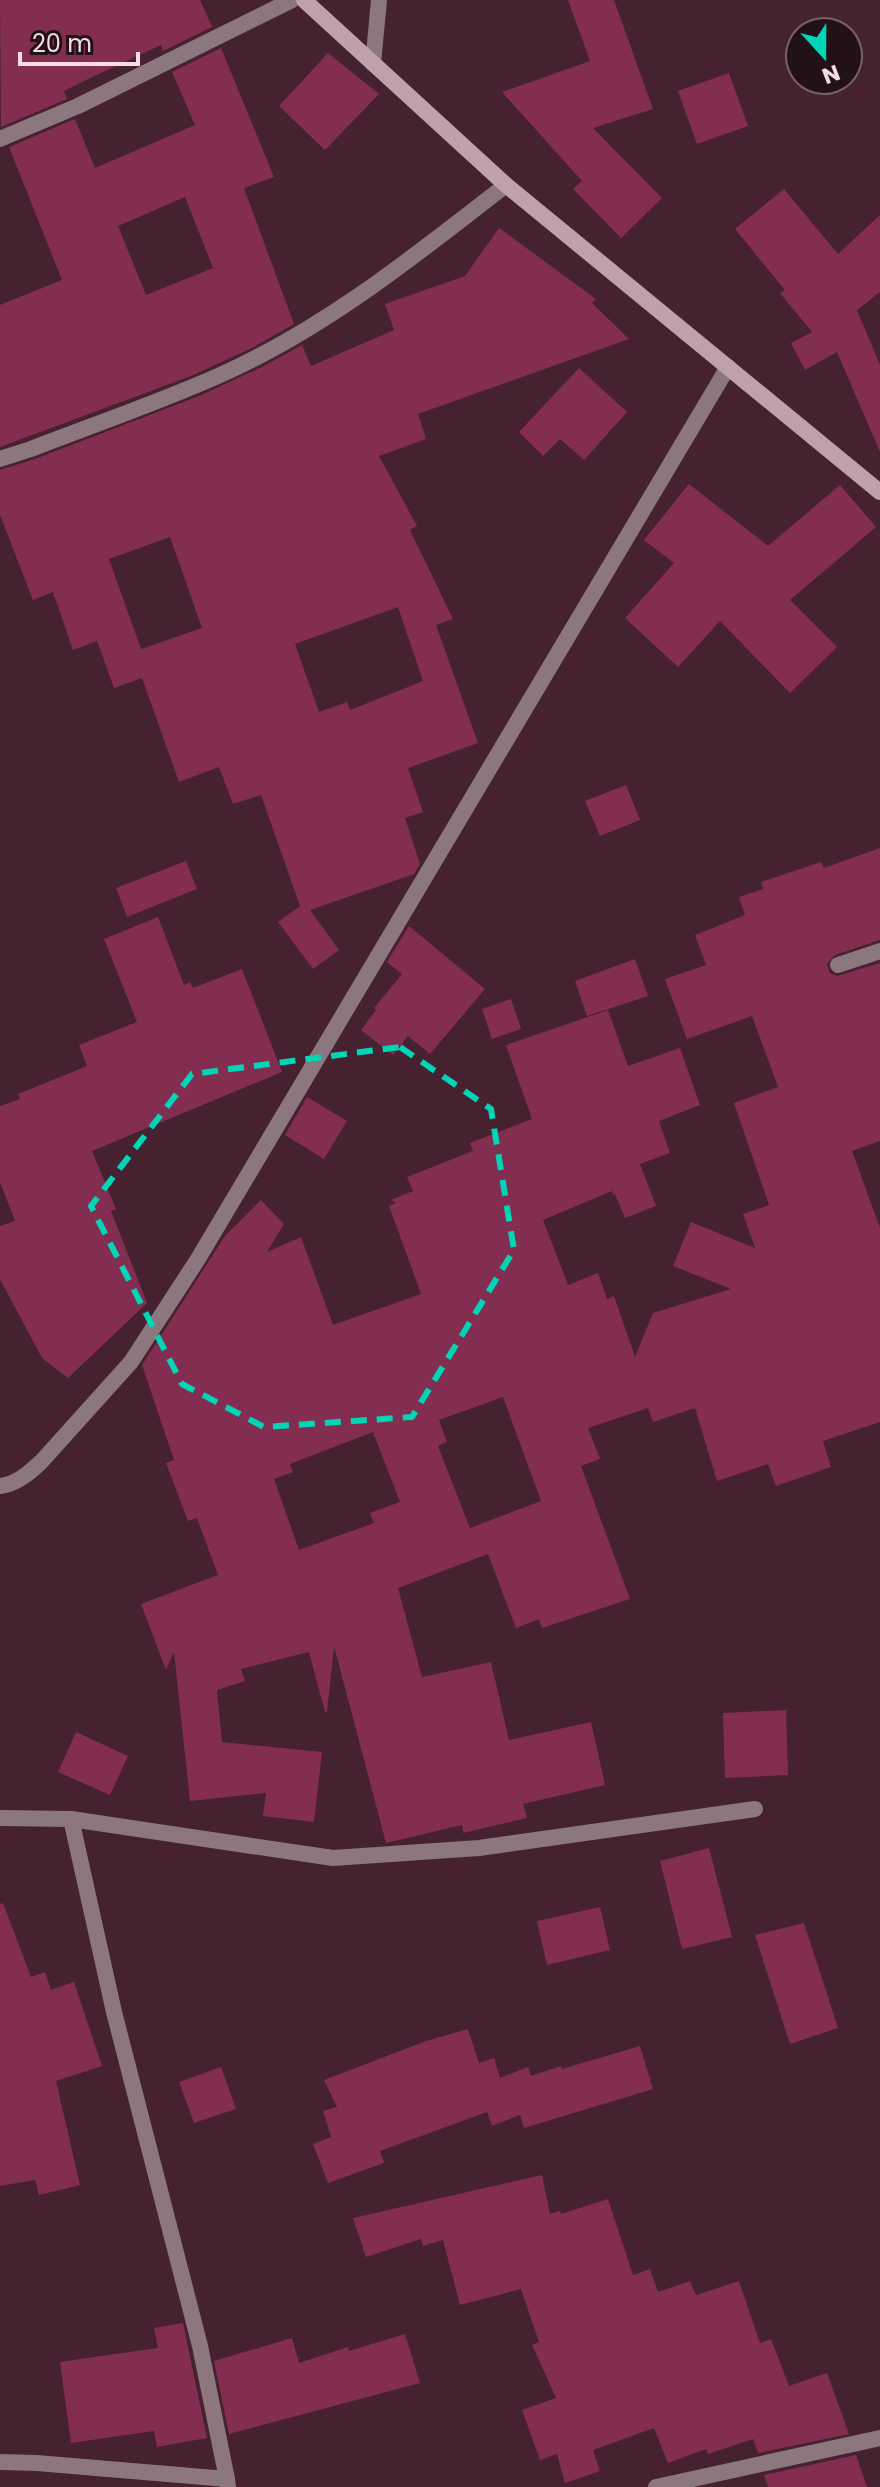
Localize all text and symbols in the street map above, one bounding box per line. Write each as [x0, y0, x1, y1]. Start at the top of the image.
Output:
scale bar [20, 16, 138, 66]
north arrow [784, 16, 864, 96]
text: 20 m [32, 27, 92, 60]
text: N [818, 57, 844, 92]

